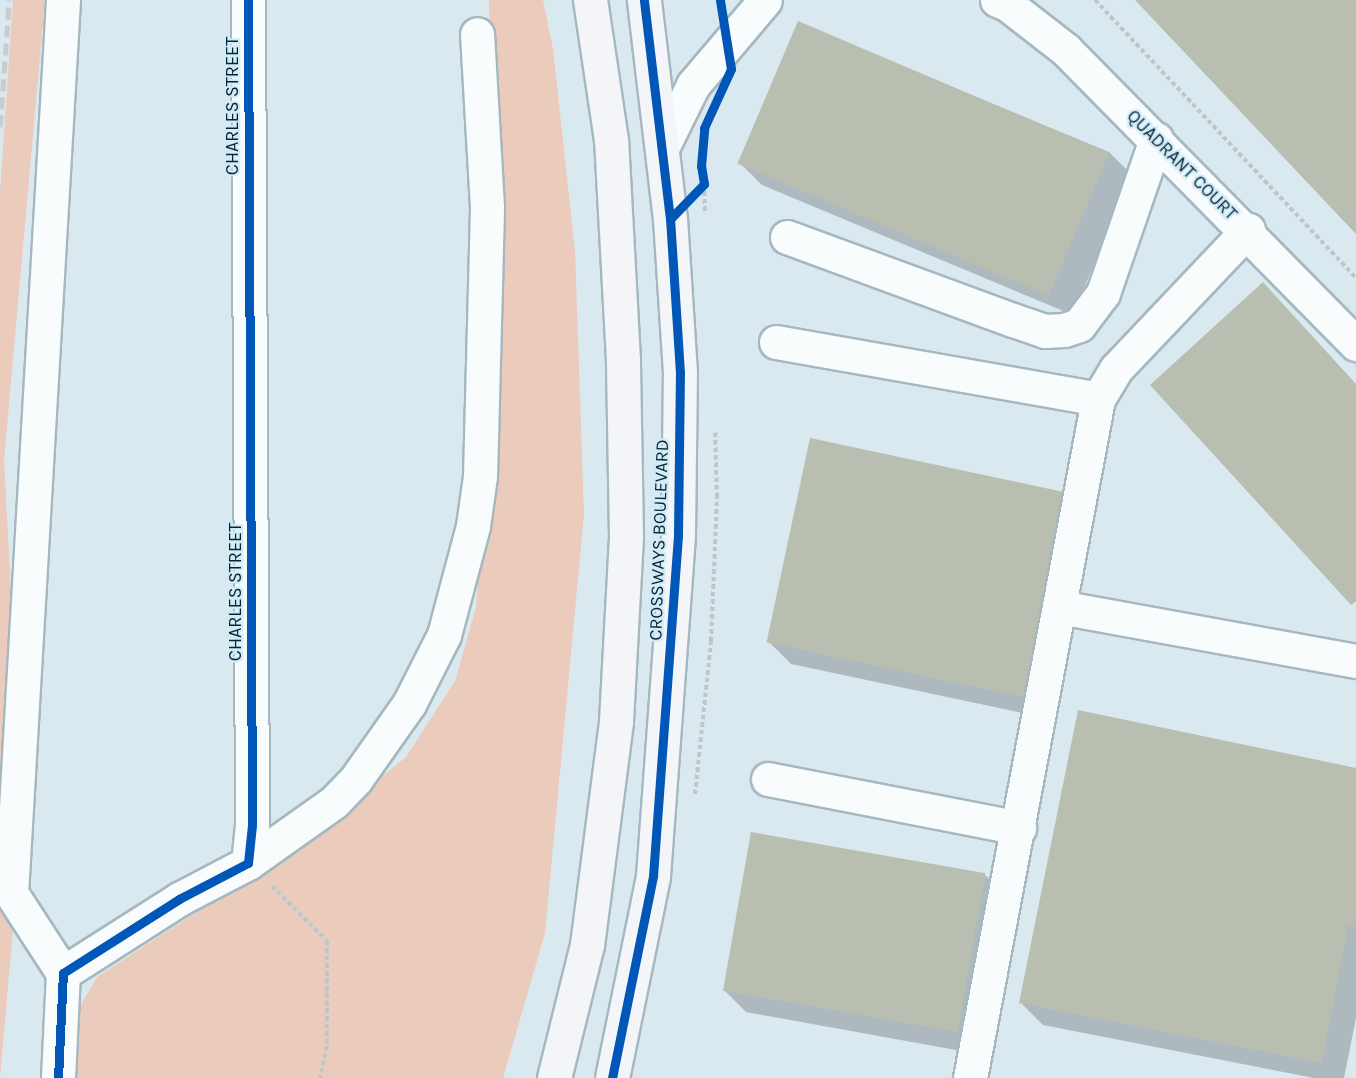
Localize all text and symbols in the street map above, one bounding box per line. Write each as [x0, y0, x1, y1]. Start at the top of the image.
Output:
street label: CHARLES STREET [221, 37, 243, 175]
street label: QUADRANT COURT [1122, 105, 1242, 225]
street label: CROSSWAYS BOULEVARD [645, 439, 673, 641]
street label: CHARLES STREET [224, 523, 246, 661]

